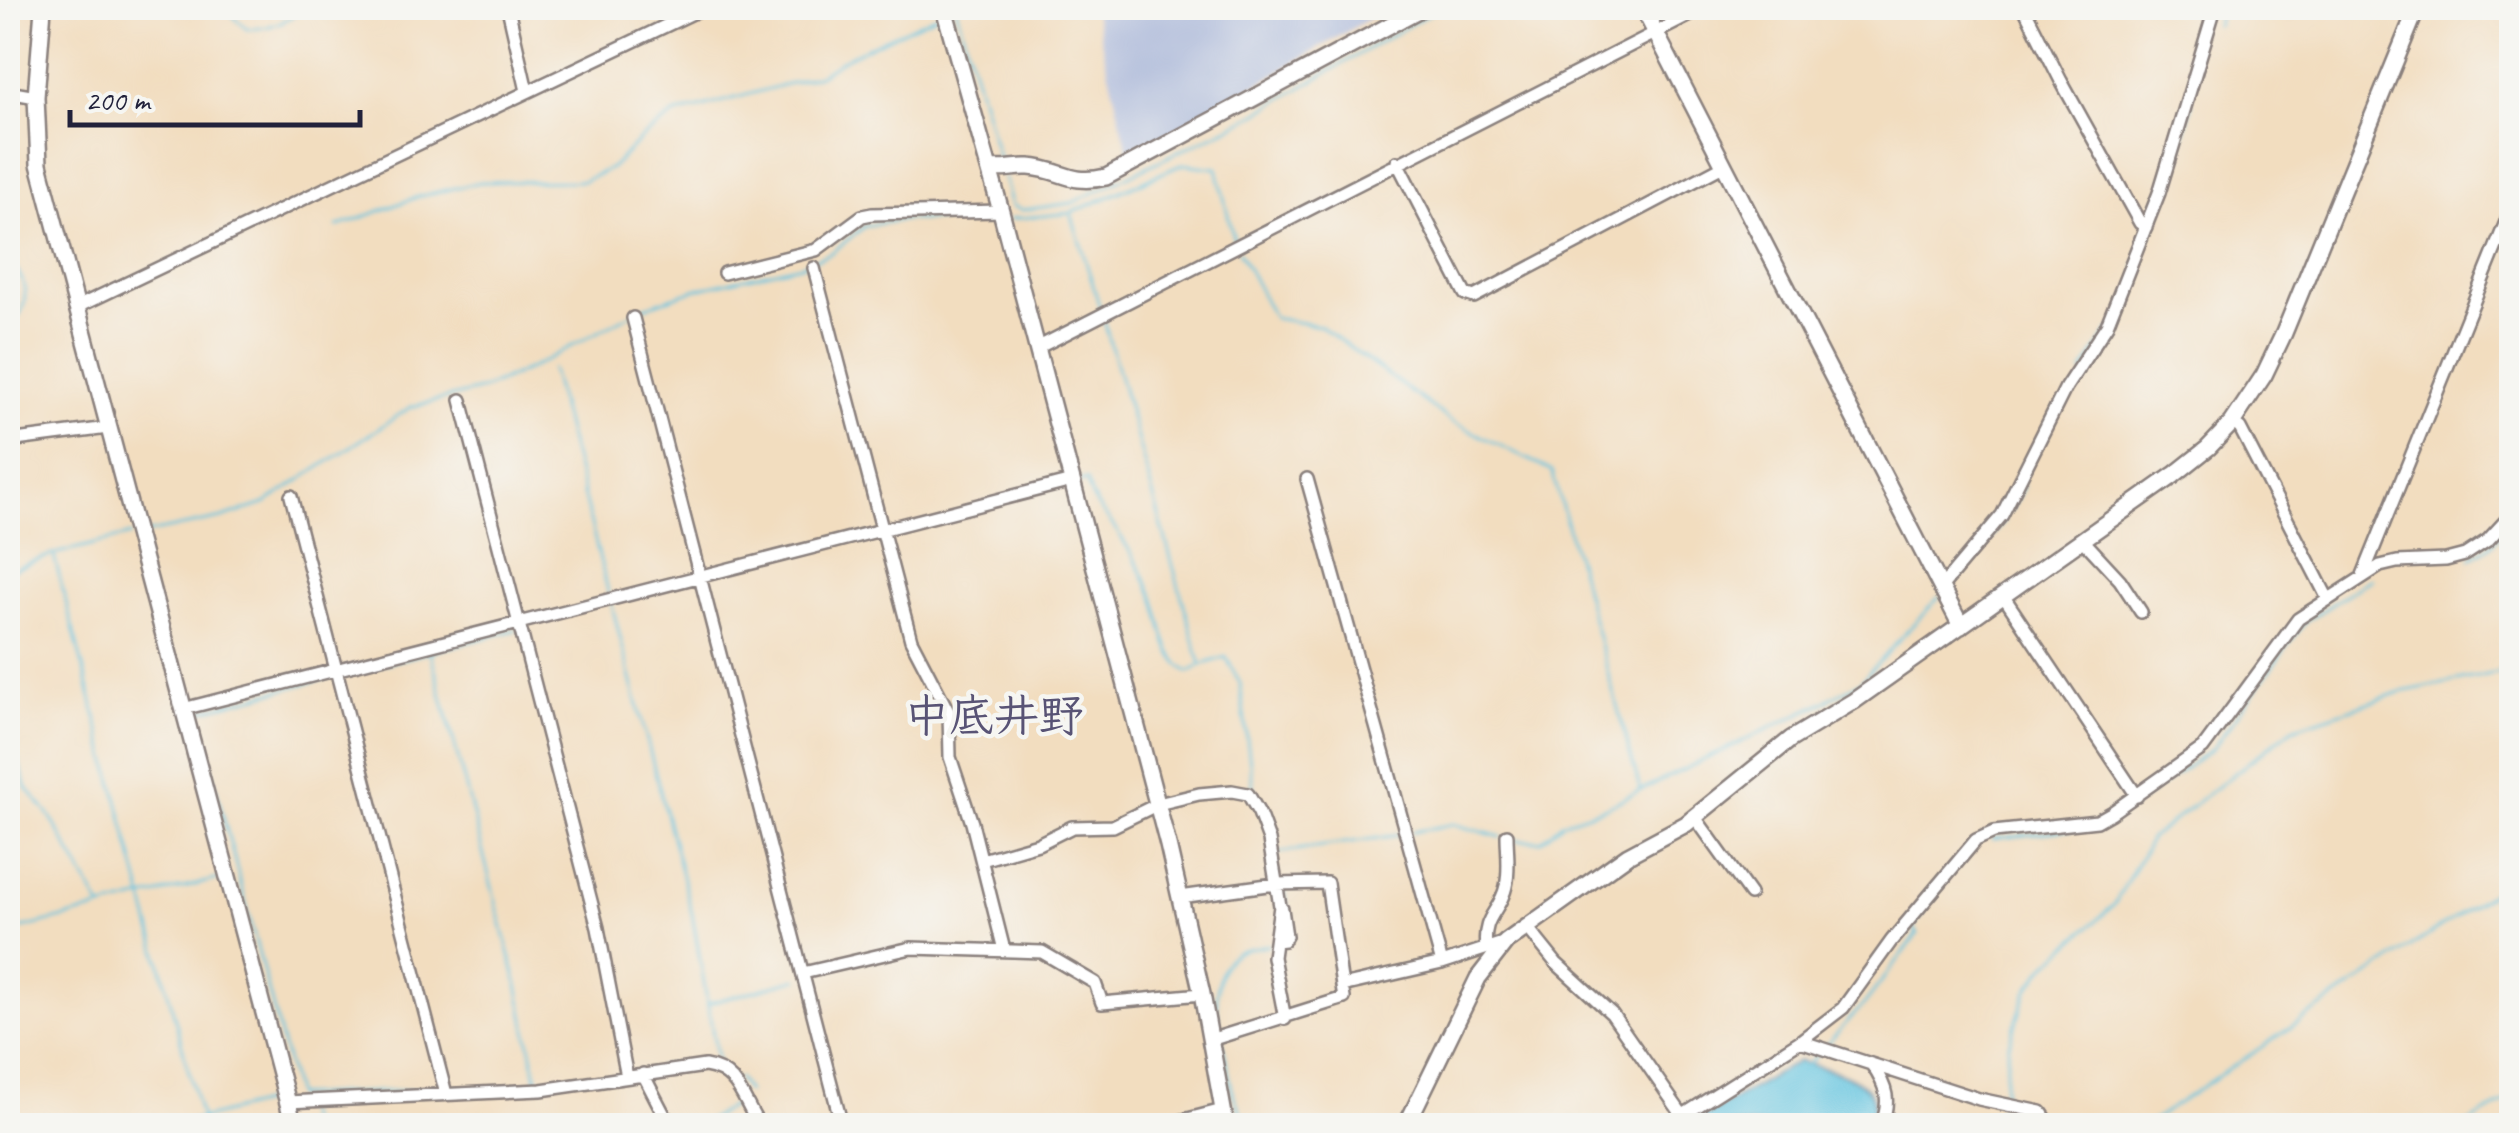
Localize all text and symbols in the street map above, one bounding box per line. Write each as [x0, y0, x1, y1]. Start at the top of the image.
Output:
scale bar [70, 65, 360, 127]
text: 200 m [85, 81, 152, 119]
district label: 中底井野 [904, 688, 1084, 745]

